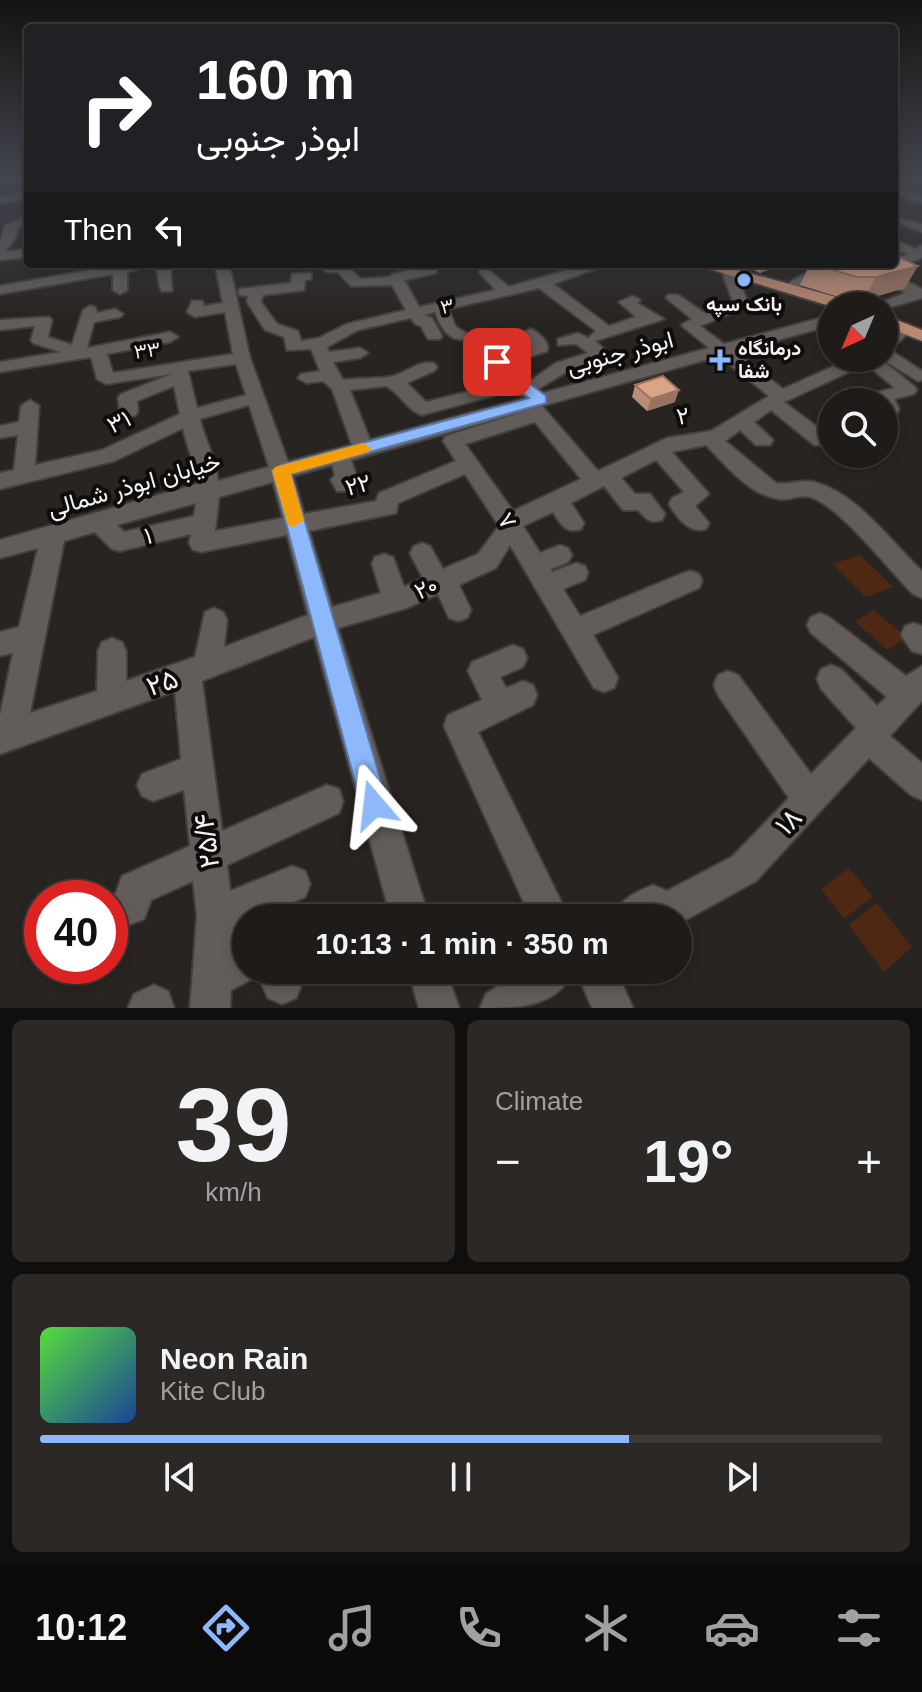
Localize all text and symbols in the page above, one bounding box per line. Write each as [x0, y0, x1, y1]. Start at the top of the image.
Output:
text: 160 m [196, 48, 355, 111]
icon: right [64, 56, 168, 160]
text: ابوذر جنوبی [196, 118, 360, 159]
icon: left [148, 208, 192, 252]
text: Then [64, 213, 132, 246]
marker: بانک سپه [735, 271, 753, 289]
north arrow [818, 292, 898, 372]
map controls [818, 292, 898, 468]
place label: بانک سپه [706, 293, 782, 318]
street label: ۳ [438, 294, 456, 318]
street label: ابوذر جنوبی [564, 325, 677, 382]
pin [463, 328, 531, 396]
street label: ۳۳ [132, 337, 162, 363]
place label: درمانگاه شفا [738, 337, 801, 382]
icon: arrive [475, 340, 519, 384]
marker: درمانگاه شفا [709, 349, 731, 371]
button: search [818, 388, 898, 468]
street label: ۲ [674, 401, 692, 430]
street label: ۳۱ [103, 405, 135, 439]
street label: خیابان ابوذر شمالی [44, 447, 224, 524]
street label: ۲۲ [342, 468, 373, 501]
street label: ۷ [492, 507, 523, 534]
street label: ۱ [141, 522, 154, 549]
street label: ۲۰ [410, 571, 442, 604]
street label: ۲۵ [142, 663, 182, 702]
position arrow [332, 763, 416, 847]
street label: ۱۸ [769, 802, 808, 841]
street label: ۲۵/۴ [188, 812, 225, 870]
speed limit sign: 40 [24, 880, 128, 984]
text: 10:13 · 1 min · 350 m [315, 927, 609, 960]
text: 39 [176, 1067, 291, 1183]
text: Climate [495, 1086, 583, 1116]
text: 19° [643, 1128, 734, 1195]
text: − [495, 1137, 521, 1186]
text: + [856, 1137, 882, 1186]
text: km/h [205, 1177, 262, 1207]
text: Neon Rain [160, 1342, 308, 1375]
text: Kite Club [160, 1376, 266, 1406]
icon: previous [158, 1455, 202, 1499]
icon: pause [439, 1455, 483, 1499]
icon: next [720, 1455, 764, 1499]
icon: directions [198, 1600, 254, 1656]
icon: music [324, 1600, 380, 1656]
icon: phone [451, 1600, 507, 1656]
icon: climate [578, 1600, 634, 1656]
icon: car [704, 1600, 760, 1656]
icon: filters [831, 1600, 887, 1656]
text: 10:12 [35, 1607, 127, 1648]

